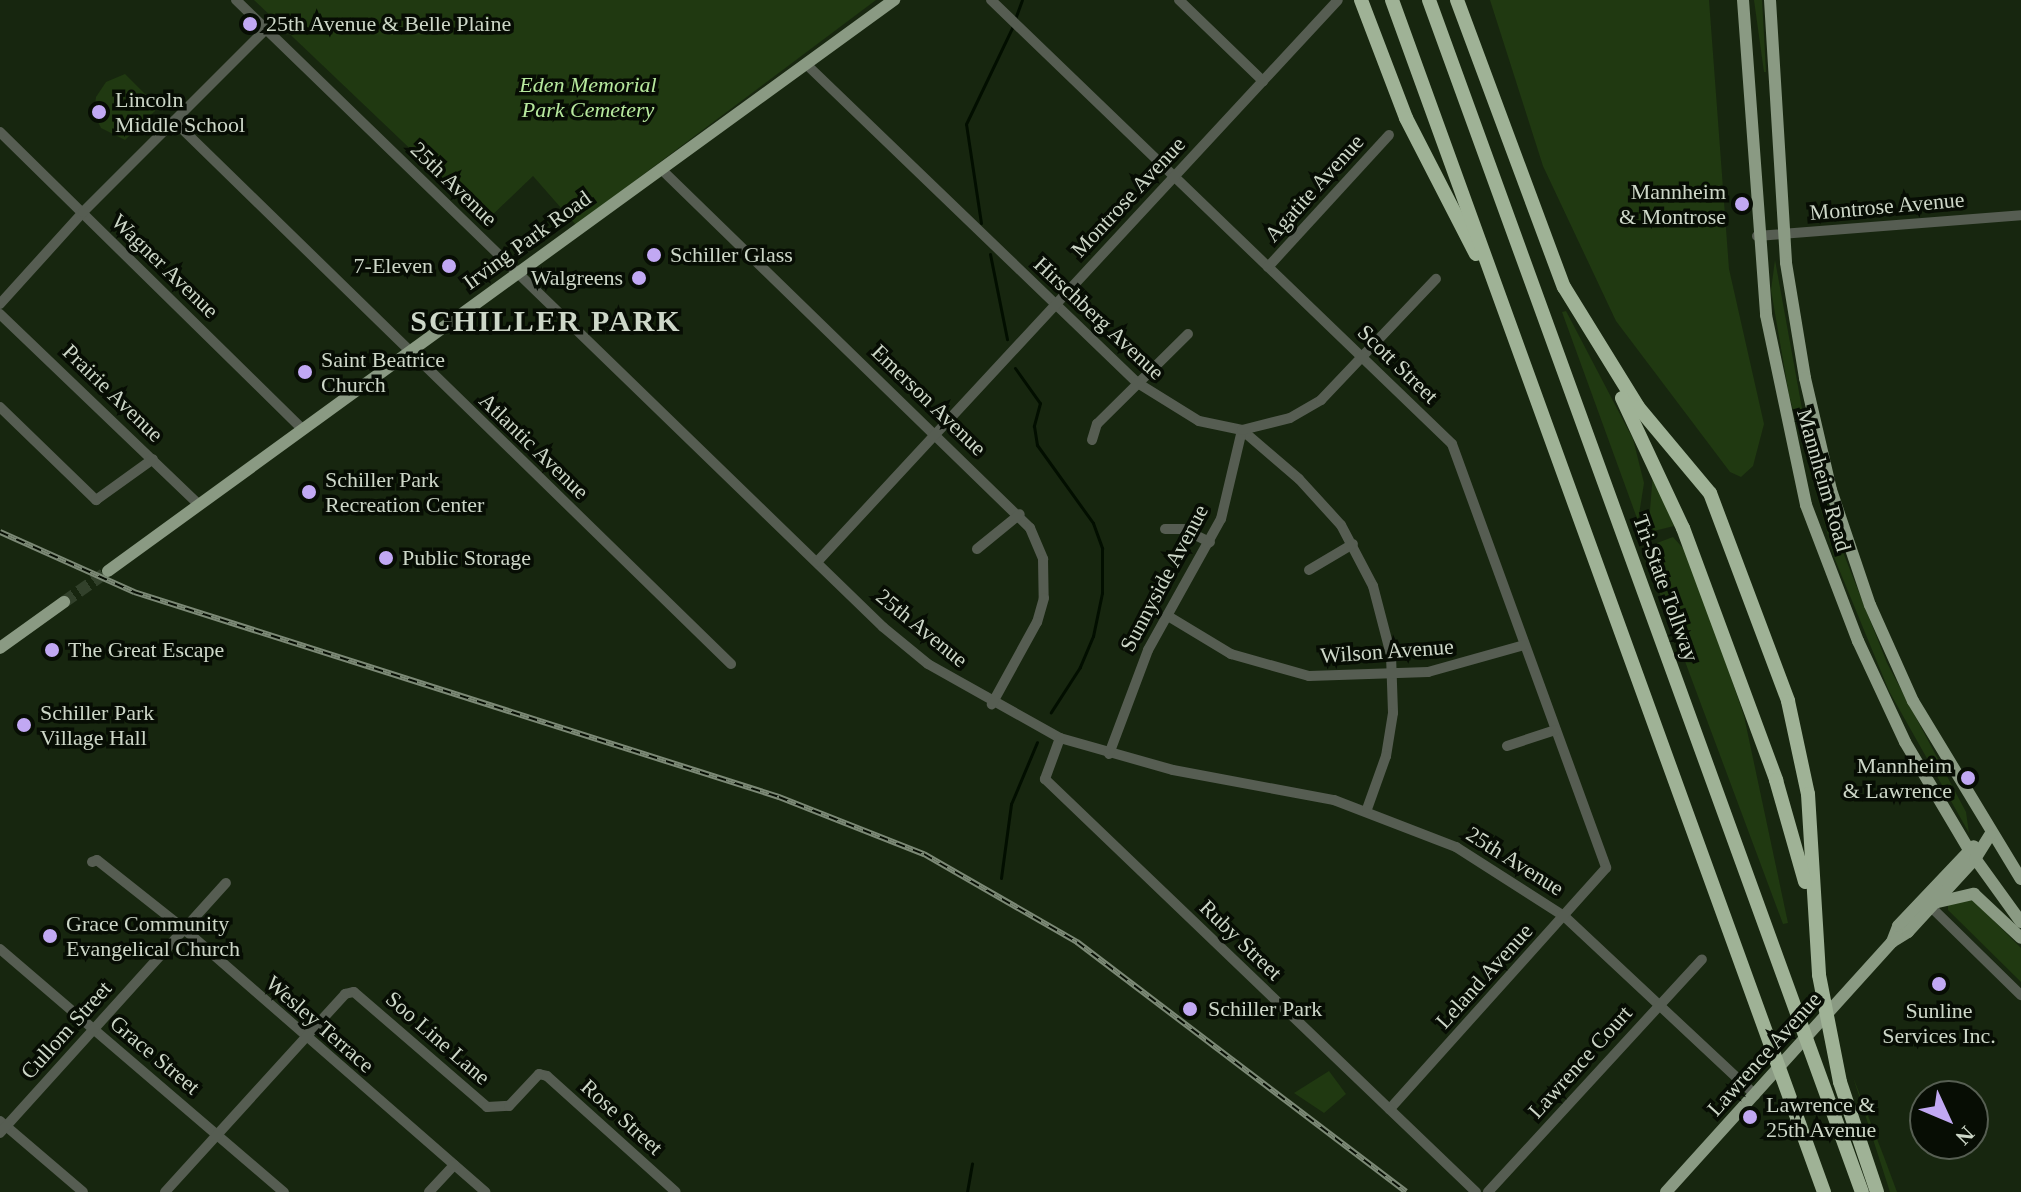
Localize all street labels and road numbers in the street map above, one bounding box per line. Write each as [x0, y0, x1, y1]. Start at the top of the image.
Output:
street label: Agatite Avenue [1258, 128, 1370, 248]
street label: Montrose Avenue [1065, 131, 1191, 263]
street label: 25th Avenue [405, 136, 503, 232]
street label: Irving Park Road [458, 185, 596, 295]
street label: Montrose Avenue [1808, 186, 1966, 226]
street label: Wagner Avenue [105, 208, 225, 324]
street label: Hirschberg Avenue [1028, 251, 1170, 385]
street label: Scott Street [1352, 319, 1444, 409]
street label: Prairie Avenue [57, 338, 169, 448]
street label: Emerson Avenue [866, 338, 992, 462]
street label: Atlantic Avenue [473, 387, 595, 505]
street label: Mannheim Road [1791, 406, 1857, 554]
street label: Sunnyside Avenue [1114, 499, 1214, 657]
street label: Tri-State Tollway [1627, 511, 1705, 665]
street label: 25th Avenue [870, 583, 974, 673]
street label: Wilson Avenue [1319, 633, 1455, 669]
street label: 25th Avenue [1461, 820, 1569, 902]
street label: Ruby Street [1194, 894, 1288, 986]
street label: Leland Avenue [1430, 918, 1538, 1034]
street label: Wesley Terrace [260, 970, 380, 1078]
street label: Cullom Street [15, 976, 117, 1084]
street label: Soo Line Lane [380, 986, 496, 1090]
street label: Lawrence Avenue [1701, 986, 1827, 1122]
street label: Lawrence Court [1523, 1000, 1637, 1124]
street label: Grace Street [105, 1010, 205, 1100]
street label: Rose Street [576, 1073, 668, 1161]

